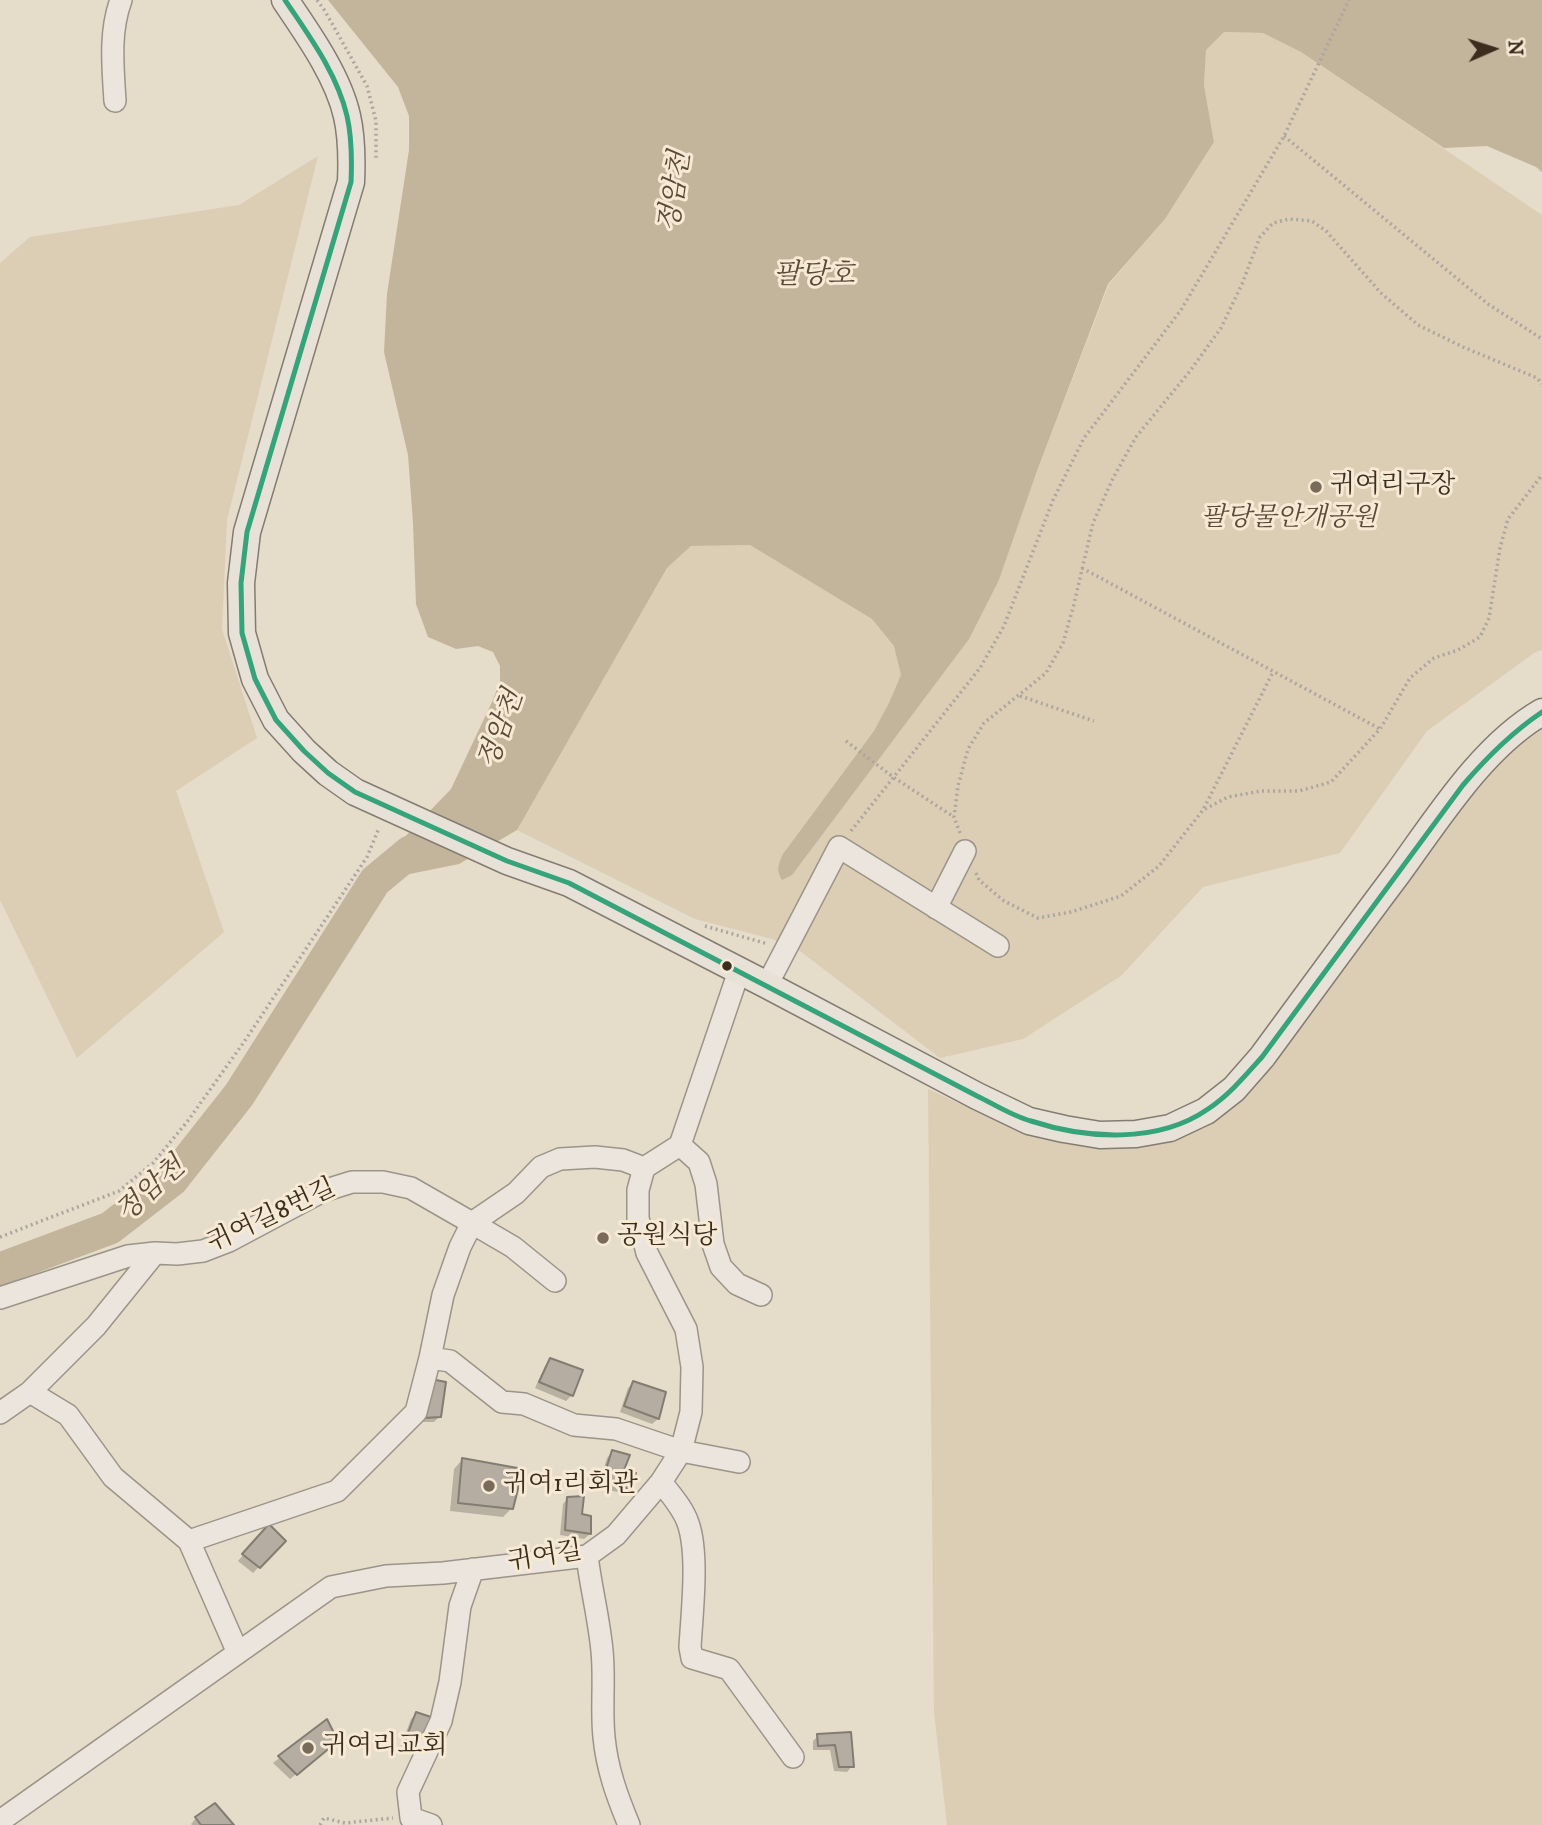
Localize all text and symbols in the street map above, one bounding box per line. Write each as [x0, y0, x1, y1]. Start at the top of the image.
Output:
north arrow [1458, 14, 1528, 84]
text: N [1503, 39, 1526, 56]
water label: 정암천 [654, 149, 700, 235]
water label: 팔당호 [773, 260, 855, 294]
place label: 귀여리구장 [1330, 471, 1456, 503]
marker: 귀여리구장 [1308, 479, 1324, 495]
park label: 팔당물안개공원 [1201, 504, 1377, 536]
water label: 정암천 [473, 686, 533, 774]
unlabelled marker [720, 959, 734, 973]
water label: 정암천 [111, 1151, 193, 1231]
street label: 귀여길8번길 [203, 1174, 341, 1260]
place label: 공원식당 [617, 1222, 717, 1254]
marker: 공원식당 [595, 1230, 611, 1246]
place label: 귀여1리회관 [503, 1470, 638, 1502]
marker: 귀여1리회관 [481, 1478, 497, 1494]
street label: 귀여길 [505, 1537, 585, 1579]
place label: 귀여리교회 [322, 1732, 448, 1764]
marker: 귀여리교회 [300, 1740, 316, 1756]

